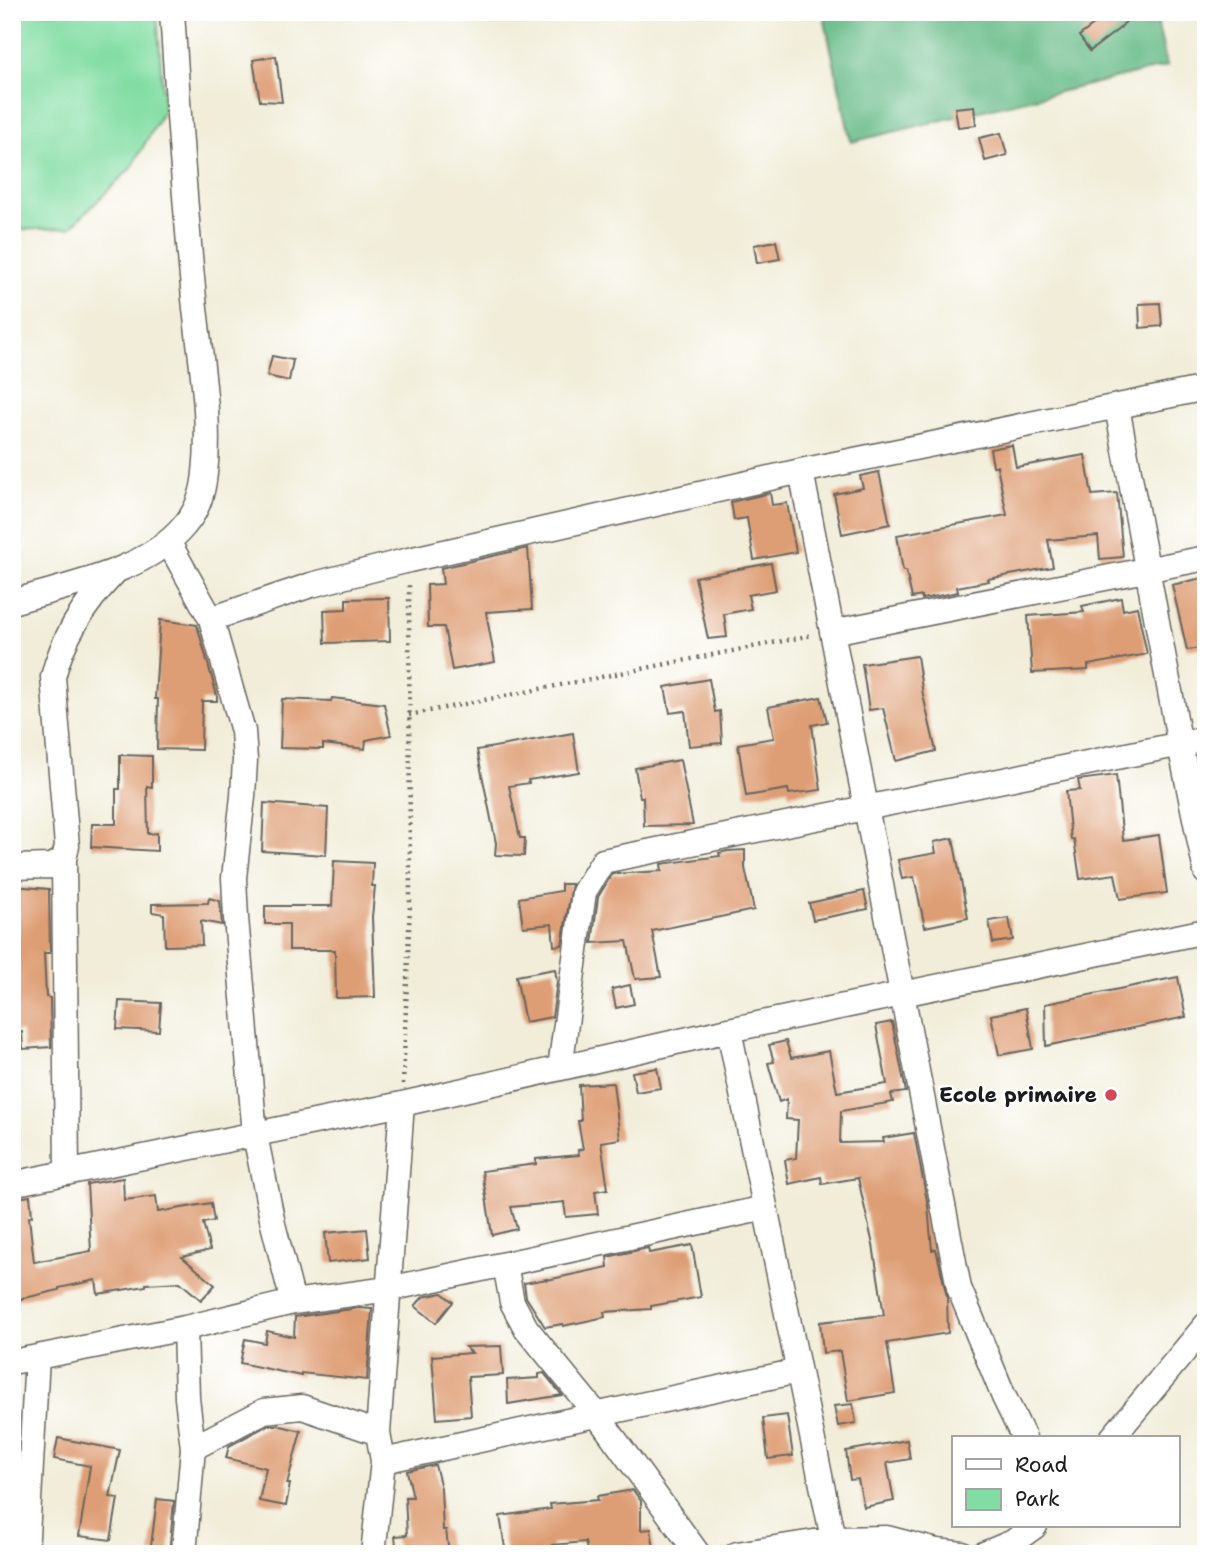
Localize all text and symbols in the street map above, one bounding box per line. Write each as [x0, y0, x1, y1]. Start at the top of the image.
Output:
place label: Ecole primaire [939, 1081, 1097, 1109]
marker: Ecole primaire [1103, 1087, 1119, 1103]
legend [952, 1436, 1180, 1528]
text: Road [1015, 1451, 1068, 1479]
text: Park [1015, 1485, 1060, 1513]

